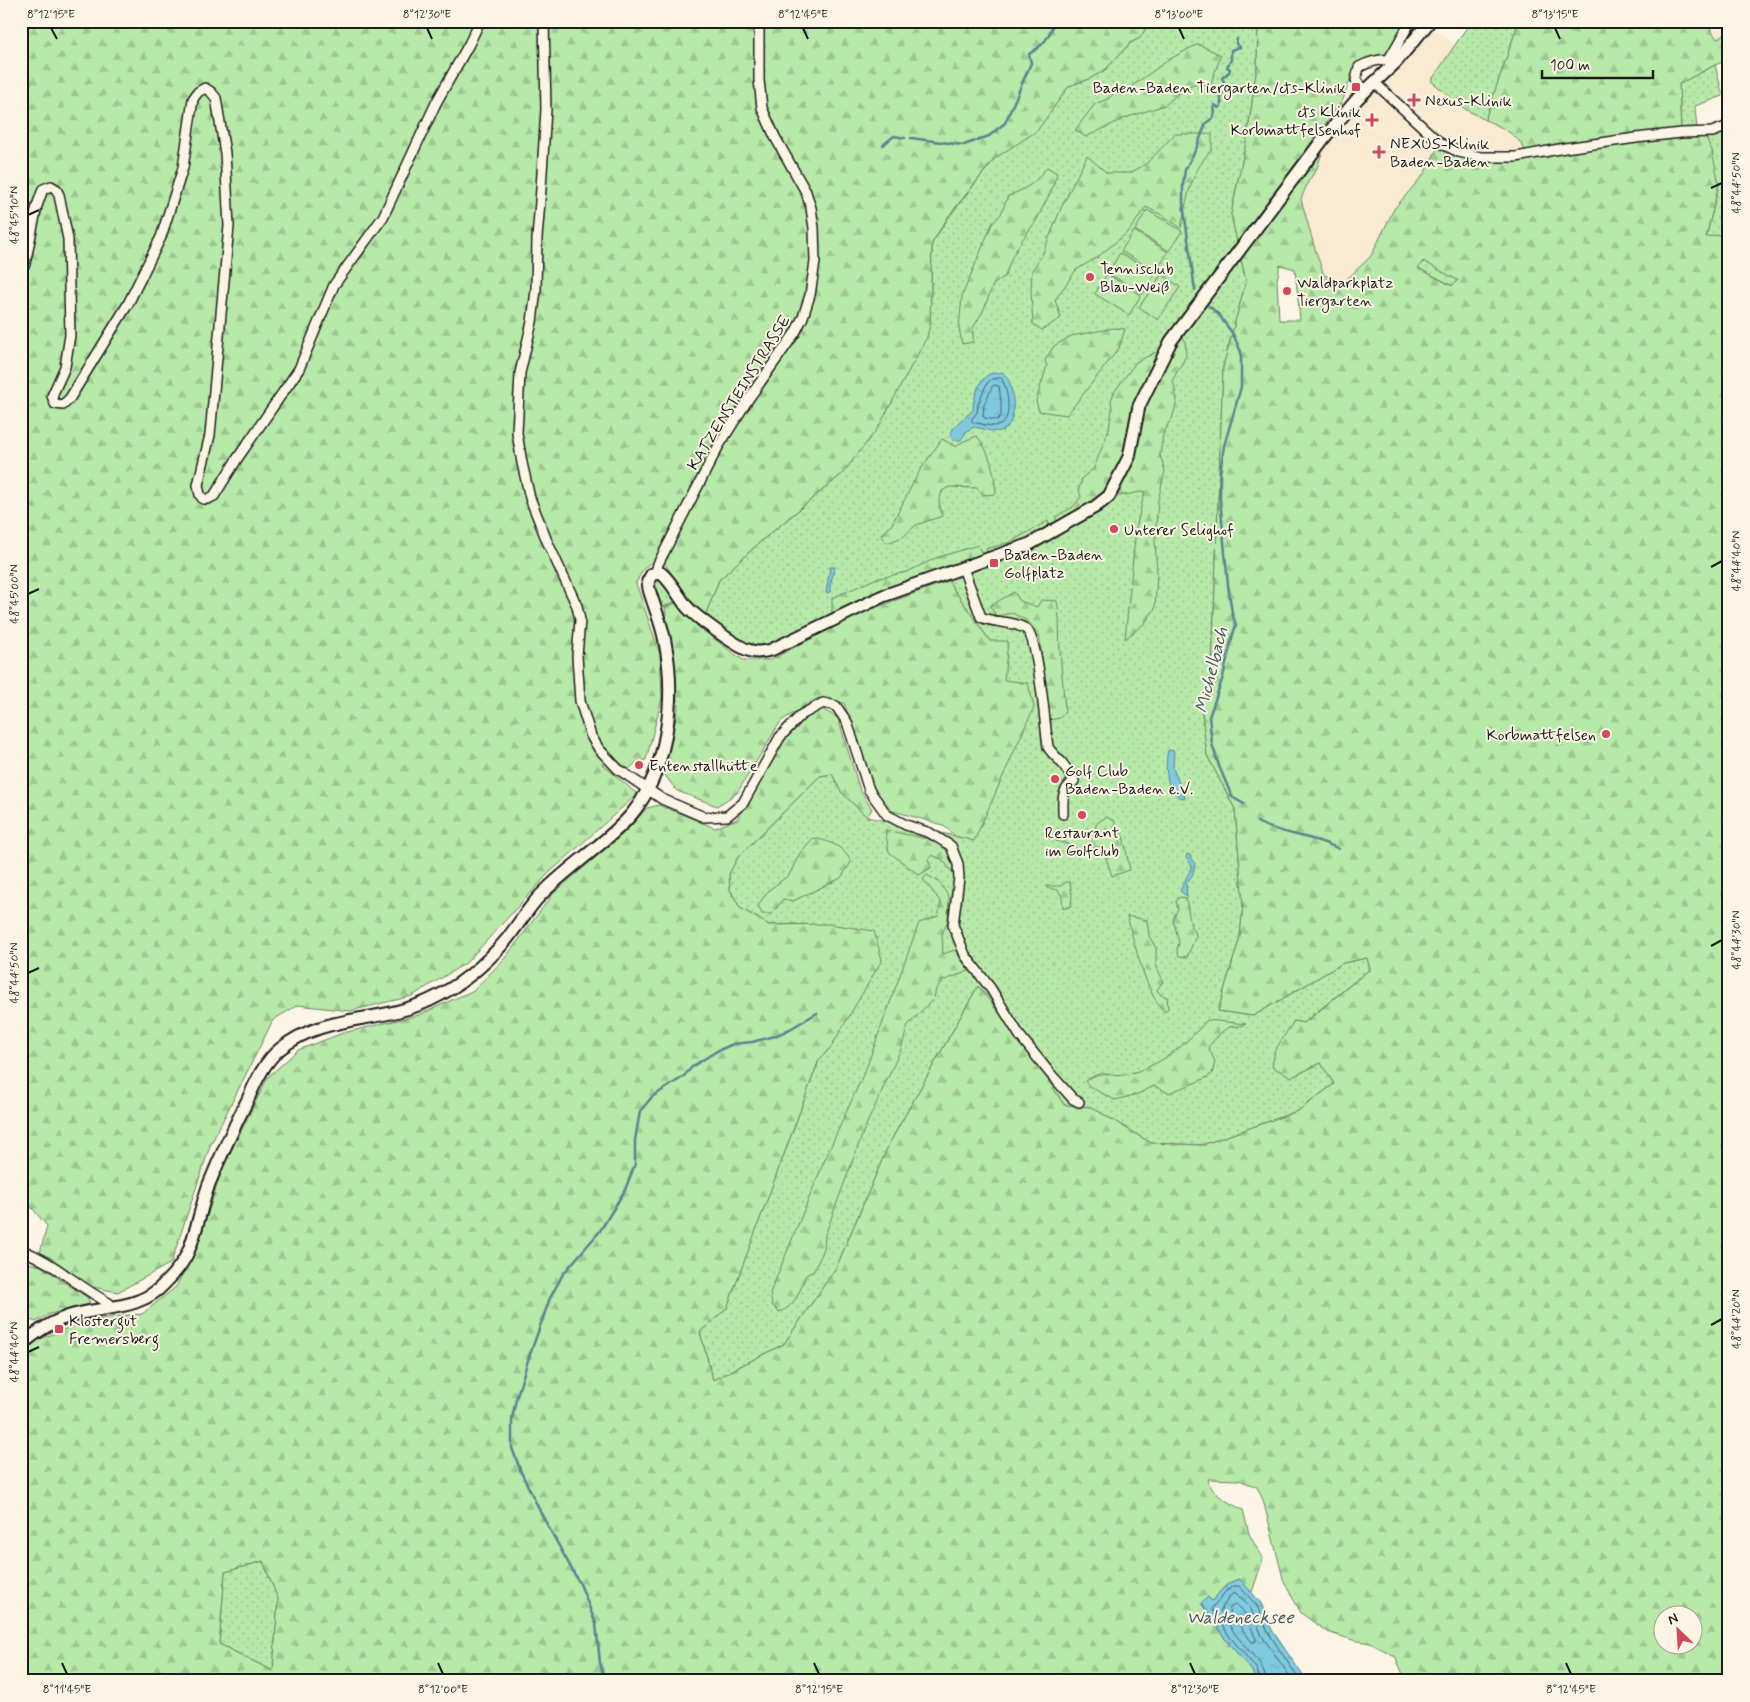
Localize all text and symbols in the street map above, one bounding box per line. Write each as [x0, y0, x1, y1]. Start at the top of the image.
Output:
text: 8°12'15"E [27, 7, 75, 23]
text: 8°12'30"E [403, 7, 451, 23]
text: 8°12'45"E [778, 7, 828, 23]
text: 8°13'00"E [1155, 7, 1203, 23]
text: 8°13'15"E [1532, 7, 1578, 23]
scale bar [1542, 48, 1654, 80]
text: 100 m [1550, 56, 1590, 76]
place label: Baden-Baden Tiergarten/cts-Klinik [1093, 78, 1346, 100]
marker: Baden-Baden Tiergarten/cts-Klinik [1350, 81, 1362, 93]
place label: Nexus-Klinik [1425, 91, 1512, 112]
marker: Nexus-Klinik [1407, 93, 1421, 107]
place label: cts Klinik Korbmattfelsenhof [1230, 102, 1361, 141]
marker: cts Klinik Korbmattfelsenhof [1365, 113, 1379, 127]
place label: NEXUS-Klinik Baden-Baden [1390, 134, 1490, 173]
marker: NEXUS-Klinik Baden-Baden [1372, 145, 1386, 159]
text: 48°44'50"N [1729, 153, 1745, 213]
text: 48°45'10"N [7, 186, 23, 244]
place label: Tennisclub Blau-Weiß [1100, 259, 1174, 298]
marker: Tennisclub Blau-Weiß [1084, 271, 1096, 283]
place label: Waldparkplatz Tiergarten [1297, 273, 1393, 313]
marker: Waldparkplatz Tiergarten [1281, 285, 1293, 297]
street label: KATZENSTEINSTRASSE [683, 311, 796, 475]
place label: Unterer Selighof [1124, 520, 1234, 541]
marker: Unterer Selighof [1108, 523, 1120, 535]
text: 48°44'40"N [1729, 531, 1745, 591]
place label: Baden-Baden Golfplatz [1004, 545, 1104, 584]
marker: Baden-Baden Golfplatz [988, 557, 1000, 569]
text: 48°45'00"N [7, 564, 23, 624]
water label: Michelbach [1190, 624, 1234, 716]
place label: Korbmattfelsen [1486, 725, 1596, 746]
marker: Korbmattfelsen [1600, 728, 1612, 740]
place label: Entenstallhütte [649, 756, 758, 777]
marker: Entenstallhütte [633, 759, 645, 771]
place label: Golf Club Baden-Baden e.V. [1065, 761, 1193, 800]
marker: Golf Club Baden-Baden e.V. [1049, 773, 1061, 785]
marker: Restaurant im Golfclub [1076, 809, 1088, 821]
place label: Restaurant im Golfclub [1045, 823, 1120, 862]
text: 48°44'30"N [1729, 910, 1745, 970]
text: 48°44'50"N [7, 943, 23, 1003]
text: 48°44'20"N [1729, 1289, 1745, 1349]
place label: Klostergut Fremersberg [69, 1311, 159, 1351]
text: 48°44'40"N [7, 1322, 23, 1382]
marker: Klostergut Fremersberg [53, 1323, 65, 1335]
north arrow [1652, 1604, 1702, 1654]
water label: Waldenecksee [1186, 1606, 1294, 1630]
text: N [1665, 1609, 1681, 1629]
text: 8°11'45"E [43, 1682, 91, 1698]
text: 8°12'00"E [418, 1682, 468, 1698]
text: 8°12'15"E [795, 1682, 843, 1698]
text: 8°12'30"E [1171, 1682, 1219, 1698]
text: 8°12'45"E [1546, 1682, 1596, 1698]

